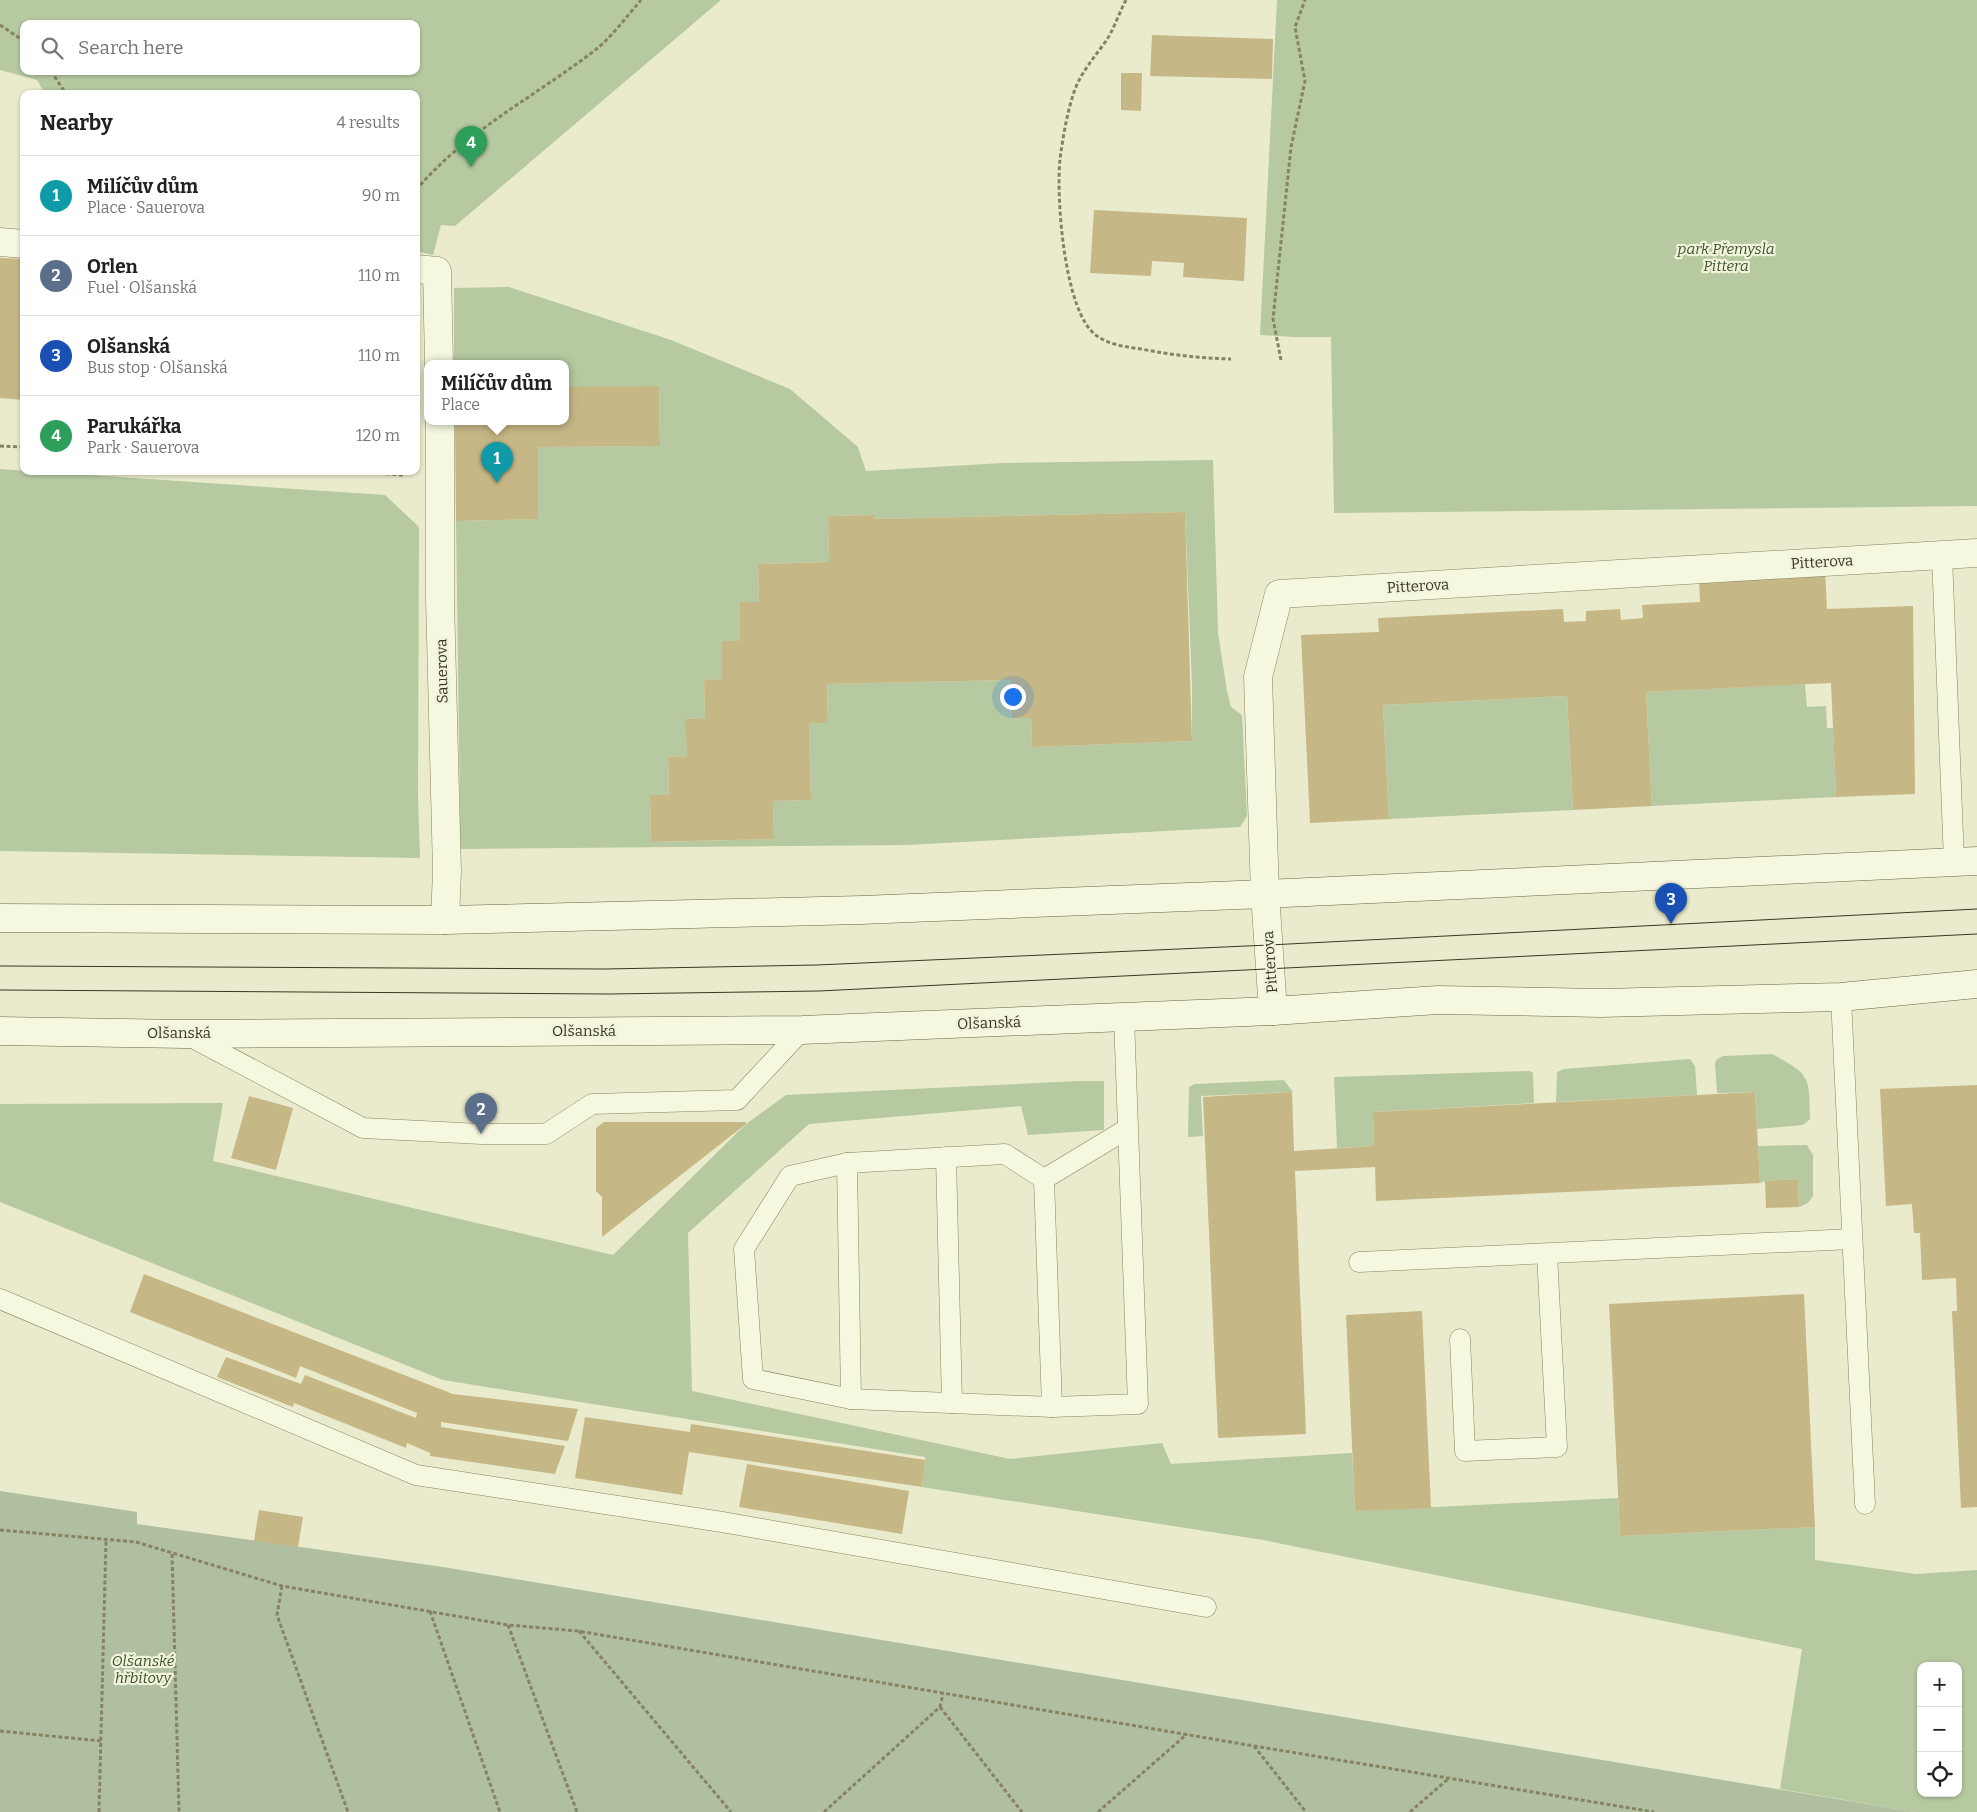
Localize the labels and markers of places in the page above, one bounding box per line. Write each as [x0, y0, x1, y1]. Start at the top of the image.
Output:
pin: 4 [455, 126, 487, 167]
pin: 1 [481, 442, 513, 483]
pin: 3 [1655, 883, 1687, 924]
pin: 2 [465, 1093, 497, 1134]

